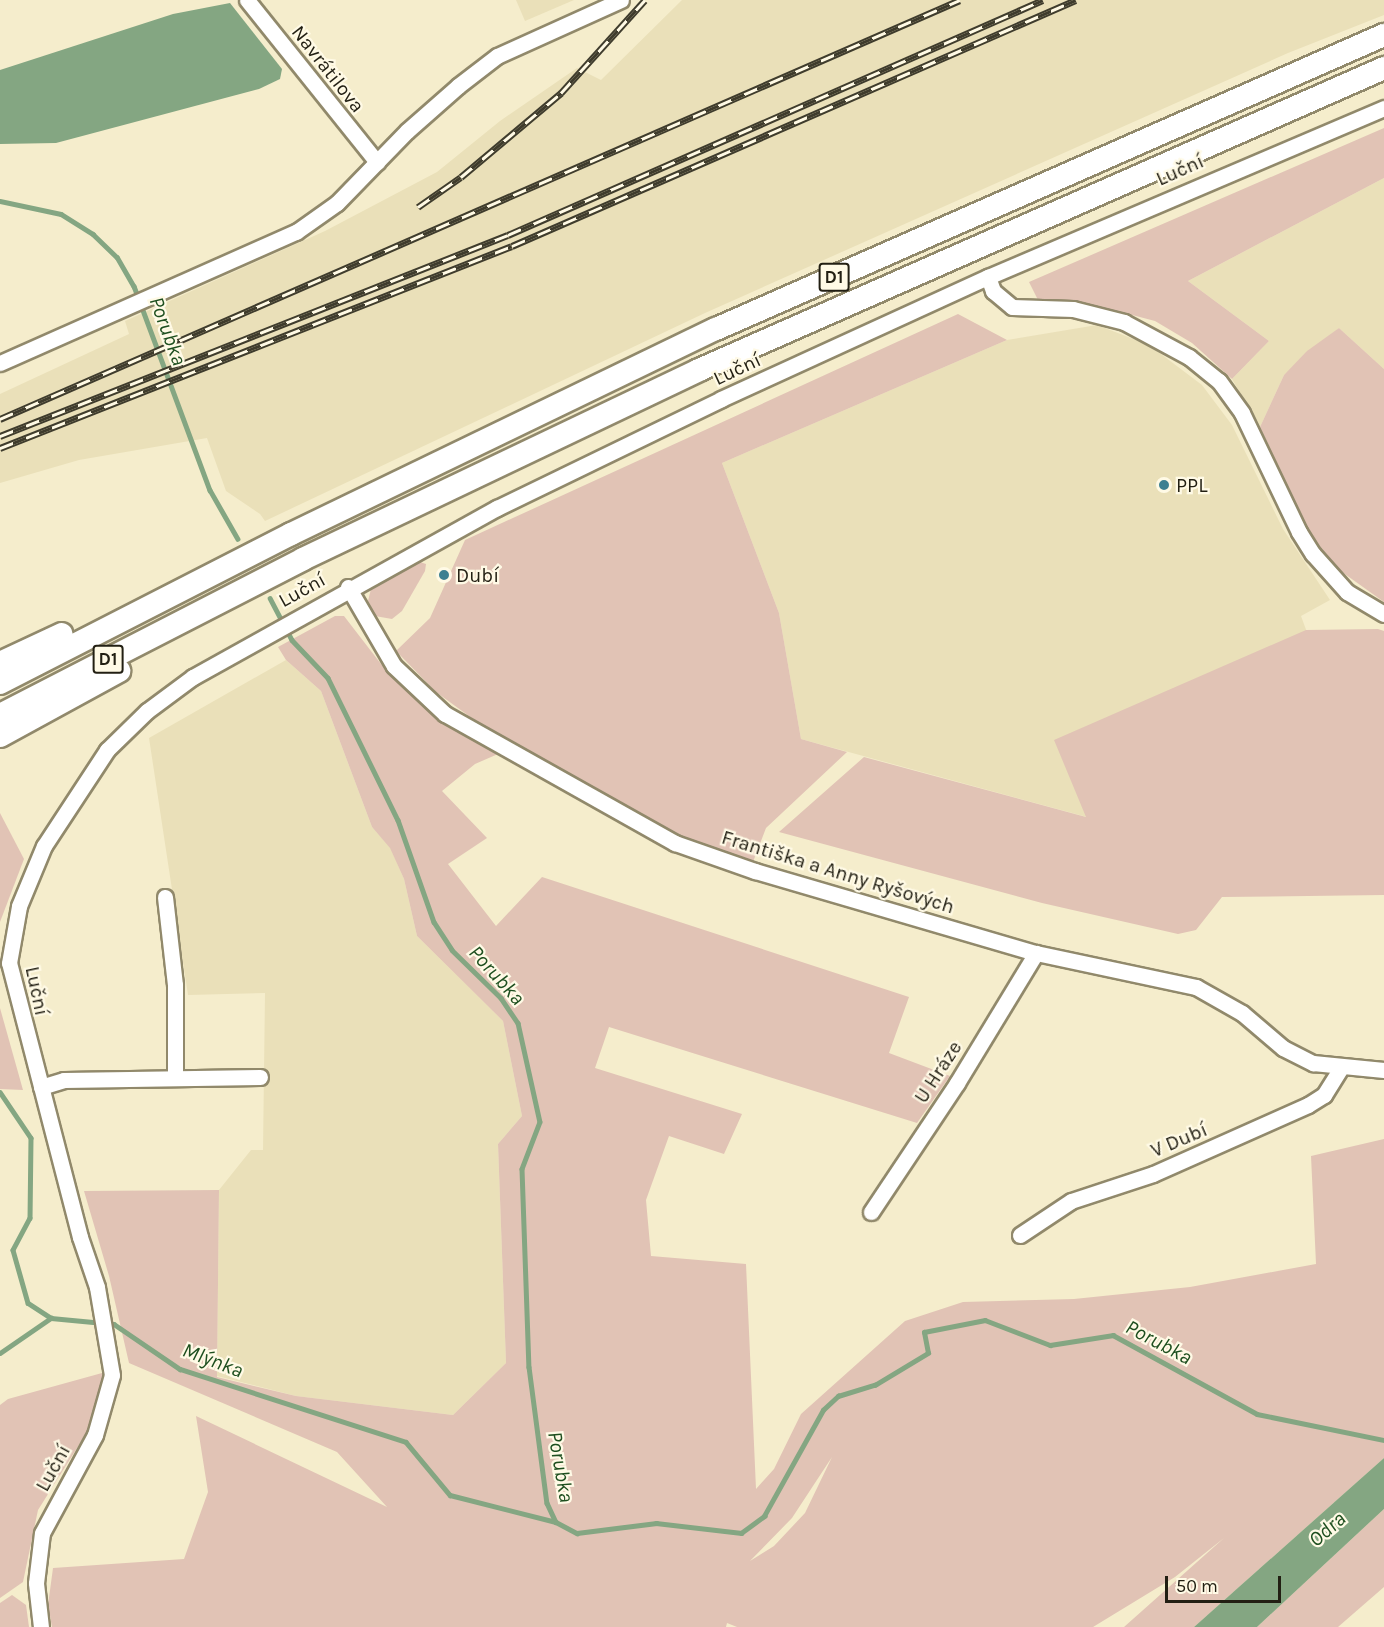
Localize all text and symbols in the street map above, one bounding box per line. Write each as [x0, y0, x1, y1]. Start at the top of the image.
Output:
street label: Navrátilova [287, 21, 369, 117]
street label: Luční [1152, 149, 1208, 191]
road number: D1 [818, 262, 850, 292]
water label: Porubka [144, 293, 192, 369]
street label: Luční [709, 348, 765, 390]
place label: PPL [1176, 473, 1207, 497]
marker: PPL [1157, 478, 1171, 492]
place label: Dubí [456, 563, 499, 587]
street label: Luční [274, 567, 330, 613]
marker: Dubí [437, 568, 451, 582]
road number: D1 [92, 644, 124, 674]
street label: Františka a Anny Ryšových [719, 825, 957, 919]
water label: Porubka [464, 940, 530, 1010]
street label: Luční [20, 964, 54, 1018]
street label: U Hráze [909, 1036, 967, 1108]
street label: V Dubí [1147, 1117, 1211, 1163]
water label: Porubka [1121, 1314, 1197, 1370]
water label: Mlýnka [179, 1337, 247, 1383]
water label: Porubka [542, 1429, 580, 1505]
street label: Luční [30, 1440, 76, 1496]
water label: Odra [1303, 1506, 1351, 1552]
scale bar [1168, 1564, 1284, 1602]
text: 50 m [1176, 1575, 1218, 1597]

